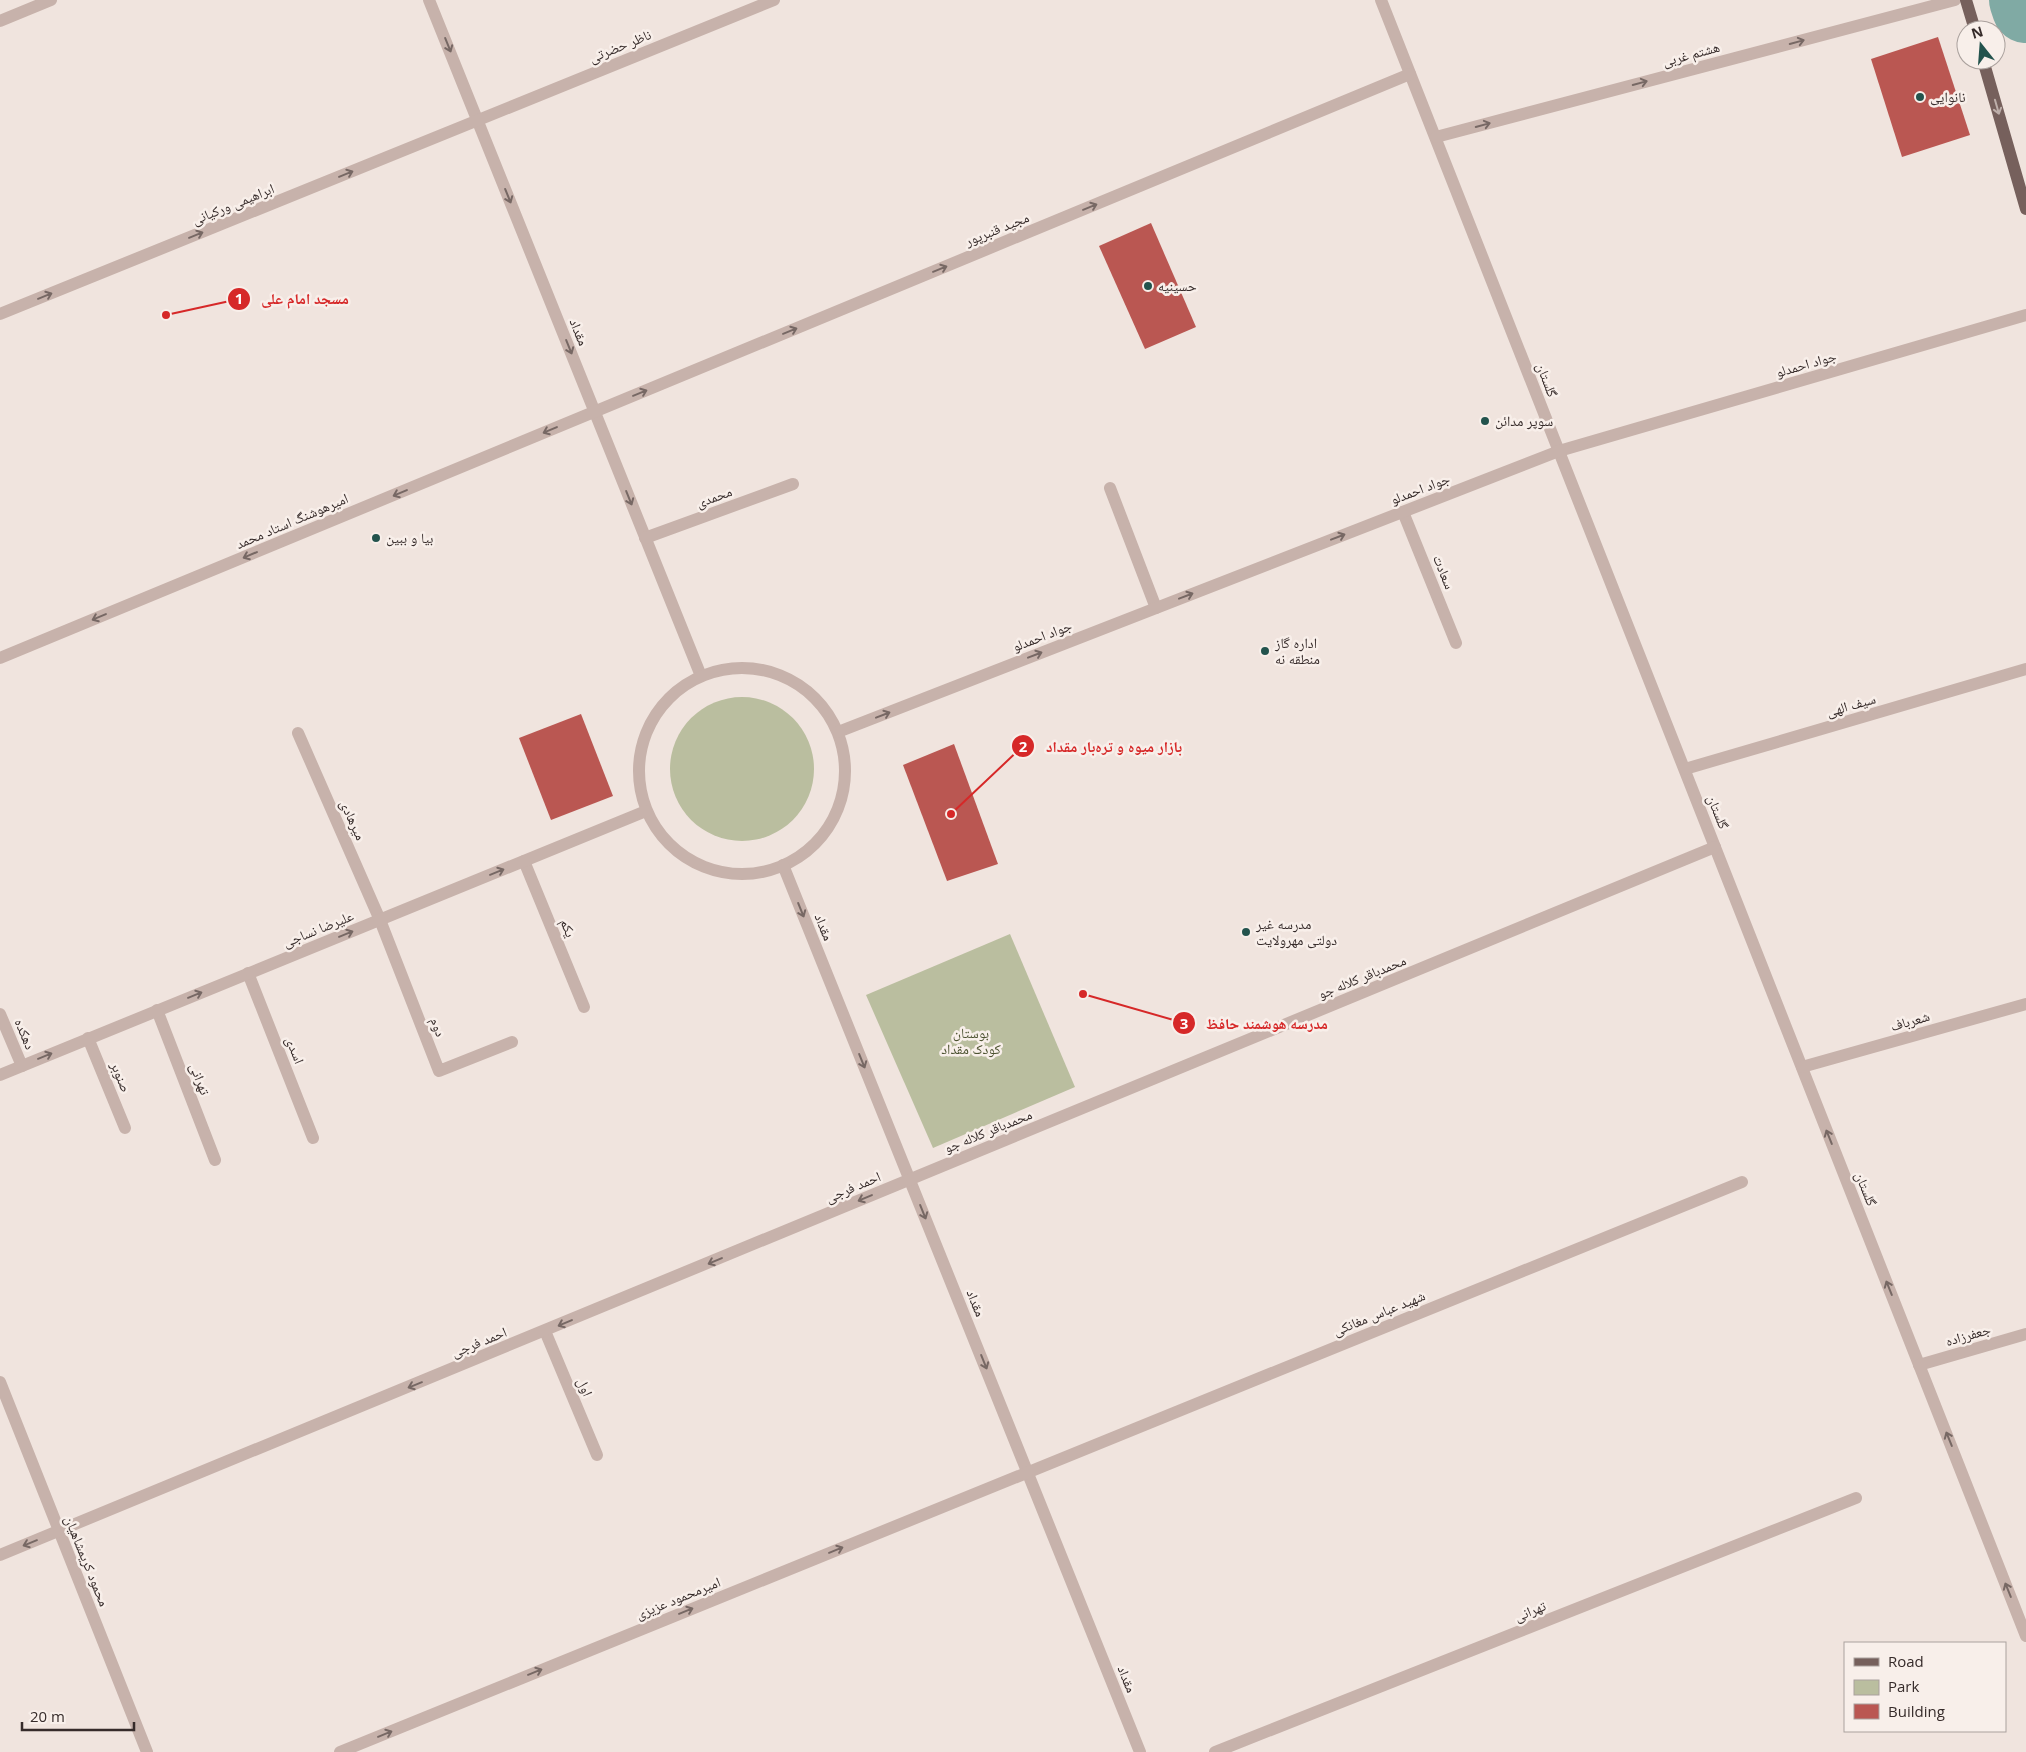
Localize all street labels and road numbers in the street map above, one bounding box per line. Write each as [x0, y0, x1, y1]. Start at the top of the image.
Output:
street label: ناظر حضرتی [586, 24, 654, 67]
street label: هشتم غربی [1660, 37, 1722, 71]
street label: ابراهیمی ورکیانی [189, 178, 277, 229]
street label: مجید قنبرپور [961, 207, 1032, 250]
street label: مقداد [565, 315, 593, 348]
street label: جواد احمدلو [1773, 346, 1839, 381]
street label: گلستان [1532, 360, 1563, 400]
street label: جواد احمدلو [1387, 468, 1452, 509]
street label: محمدی [693, 481, 734, 512]
street label: امیرهوشنگ استاد محمد [233, 488, 351, 553]
street label: سعادت [1429, 552, 1460, 592]
street label: جواد احمدلو [1009, 615, 1074, 656]
street label: سیف الهی [1824, 688, 1878, 721]
street label: گلستان [1703, 792, 1734, 832]
street label: میرهادی [336, 797, 371, 843]
street label: علیرضا نساجی [280, 906, 356, 951]
street label: مقداد [810, 910, 838, 943]
street label: یکم [555, 916, 581, 941]
street label: محمدباقر کلاله جو [1315, 950, 1409, 1003]
street label: شعرباف [1888, 1006, 1932, 1035]
street label: دوم [425, 1014, 451, 1040]
street label: دهکده [11, 1016, 40, 1052]
street label: اسدی [281, 1033, 309, 1066]
street label: صنوبر [106, 1058, 136, 1095]
street label: تهرانی [186, 1060, 215, 1098]
street label: محمدباقر کلاله جو [941, 1104, 1035, 1157]
street label: احمد فرجی [822, 1166, 883, 1207]
street label: گلستان [1851, 1169, 1882, 1209]
street label: شهید عباس مغانکی [1330, 1285, 1428, 1340]
street label: مقداد [962, 1286, 990, 1319]
street label: جعفرزاده [1943, 1319, 1993, 1350]
street label: احمد فرجی [448, 1322, 509, 1361]
street label: اول [573, 1375, 598, 1399]
street label: محمود کریمشاهیان [61, 1513, 114, 1609]
street label: امیرمحمود عزیزی [633, 1572, 723, 1623]
street label: تهرانی [1511, 1596, 1549, 1625]
street label: مقداد [1113, 1662, 1141, 1695]

